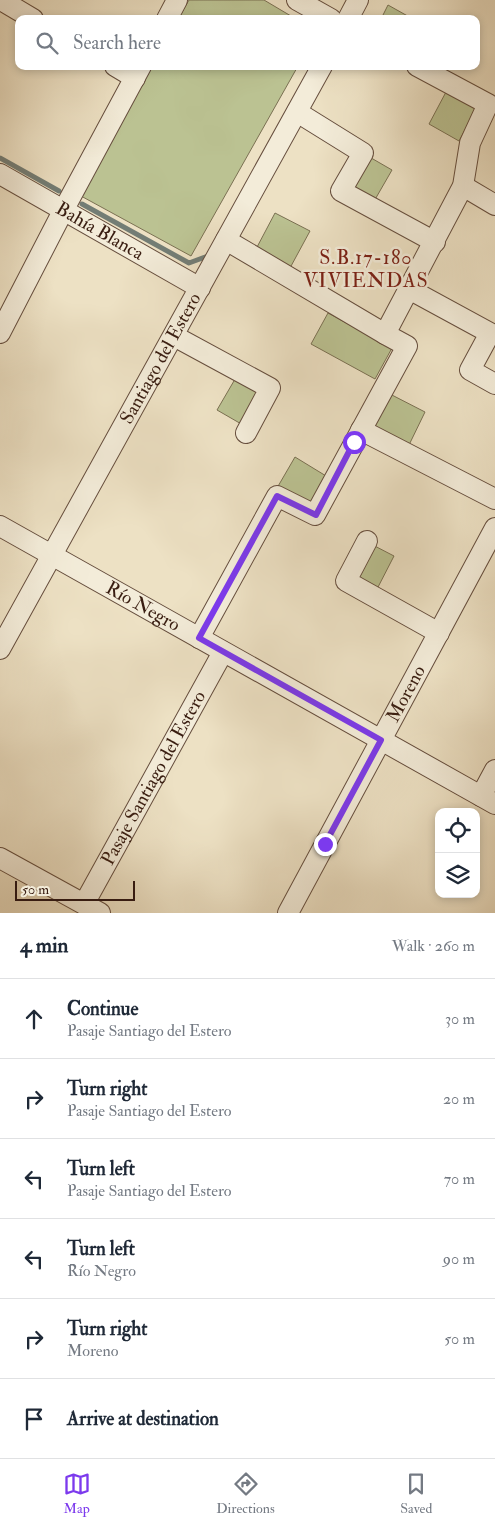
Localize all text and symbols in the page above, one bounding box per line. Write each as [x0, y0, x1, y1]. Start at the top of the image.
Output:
search box [15, 15, 480, 70]
icon: search [33, 29, 61, 57]
text: Search here [73, 31, 161, 55]
street label: Bahía Blanca [52, 196, 148, 266]
district label: S.B.17-180 VIVIENDAS [303, 245, 429, 293]
street label: Santiago del Estero [115, 289, 206, 428]
route start [343, 431, 366, 454]
street label: Río Negro [101, 576, 185, 637]
street label: Moreno [381, 661, 431, 726]
street label: Pasaje Santiago del Estero [96, 687, 211, 869]
map controls [435, 808, 480, 898]
button: locate [435, 808, 480, 853]
route end [314, 833, 337, 856]
button: layers [435, 853, 480, 898]
scale bar [15, 878, 135, 901]
text: 50 m [22, 881, 49, 898]
text: 4 min [20, 932, 68, 959]
text: Walk · 260 m [392, 936, 475, 956]
text: Continue [67, 997, 138, 1021]
icon: ahead [20, 1005, 48, 1033]
text: 30 m [445, 1009, 475, 1029]
text: Pasaje Santiago del Estero [67, 1021, 232, 1041]
text: Turn right [67, 1077, 147, 1101]
icon: right [20, 1085, 48, 1113]
text: 20 m [443, 1089, 475, 1109]
text: Pasaje Santiago del Estero [67, 1101, 232, 1121]
text: Turn left [67, 1157, 135, 1181]
icon: left [20, 1165, 48, 1193]
text: 70 m [444, 1169, 475, 1189]
text: Pasaje Santiago del Estero [67, 1181, 232, 1201]
text: Turn left [67, 1237, 135, 1261]
icon: left [20, 1245, 48, 1273]
text: 90 m [443, 1249, 475, 1269]
text: Río Negro [67, 1261, 136, 1281]
text: Turn right [67, 1317, 147, 1341]
icon: right [20, 1325, 48, 1353]
text: 50 m [444, 1329, 475, 1349]
text: Moreno [67, 1341, 118, 1361]
icon: arrive [20, 1405, 48, 1433]
text: Arrive at destination [67, 1407, 219, 1431]
tab: Map [63, 1470, 91, 1517]
tab: Directions [216, 1470, 275, 1517]
tab: Saved [400, 1470, 432, 1517]

